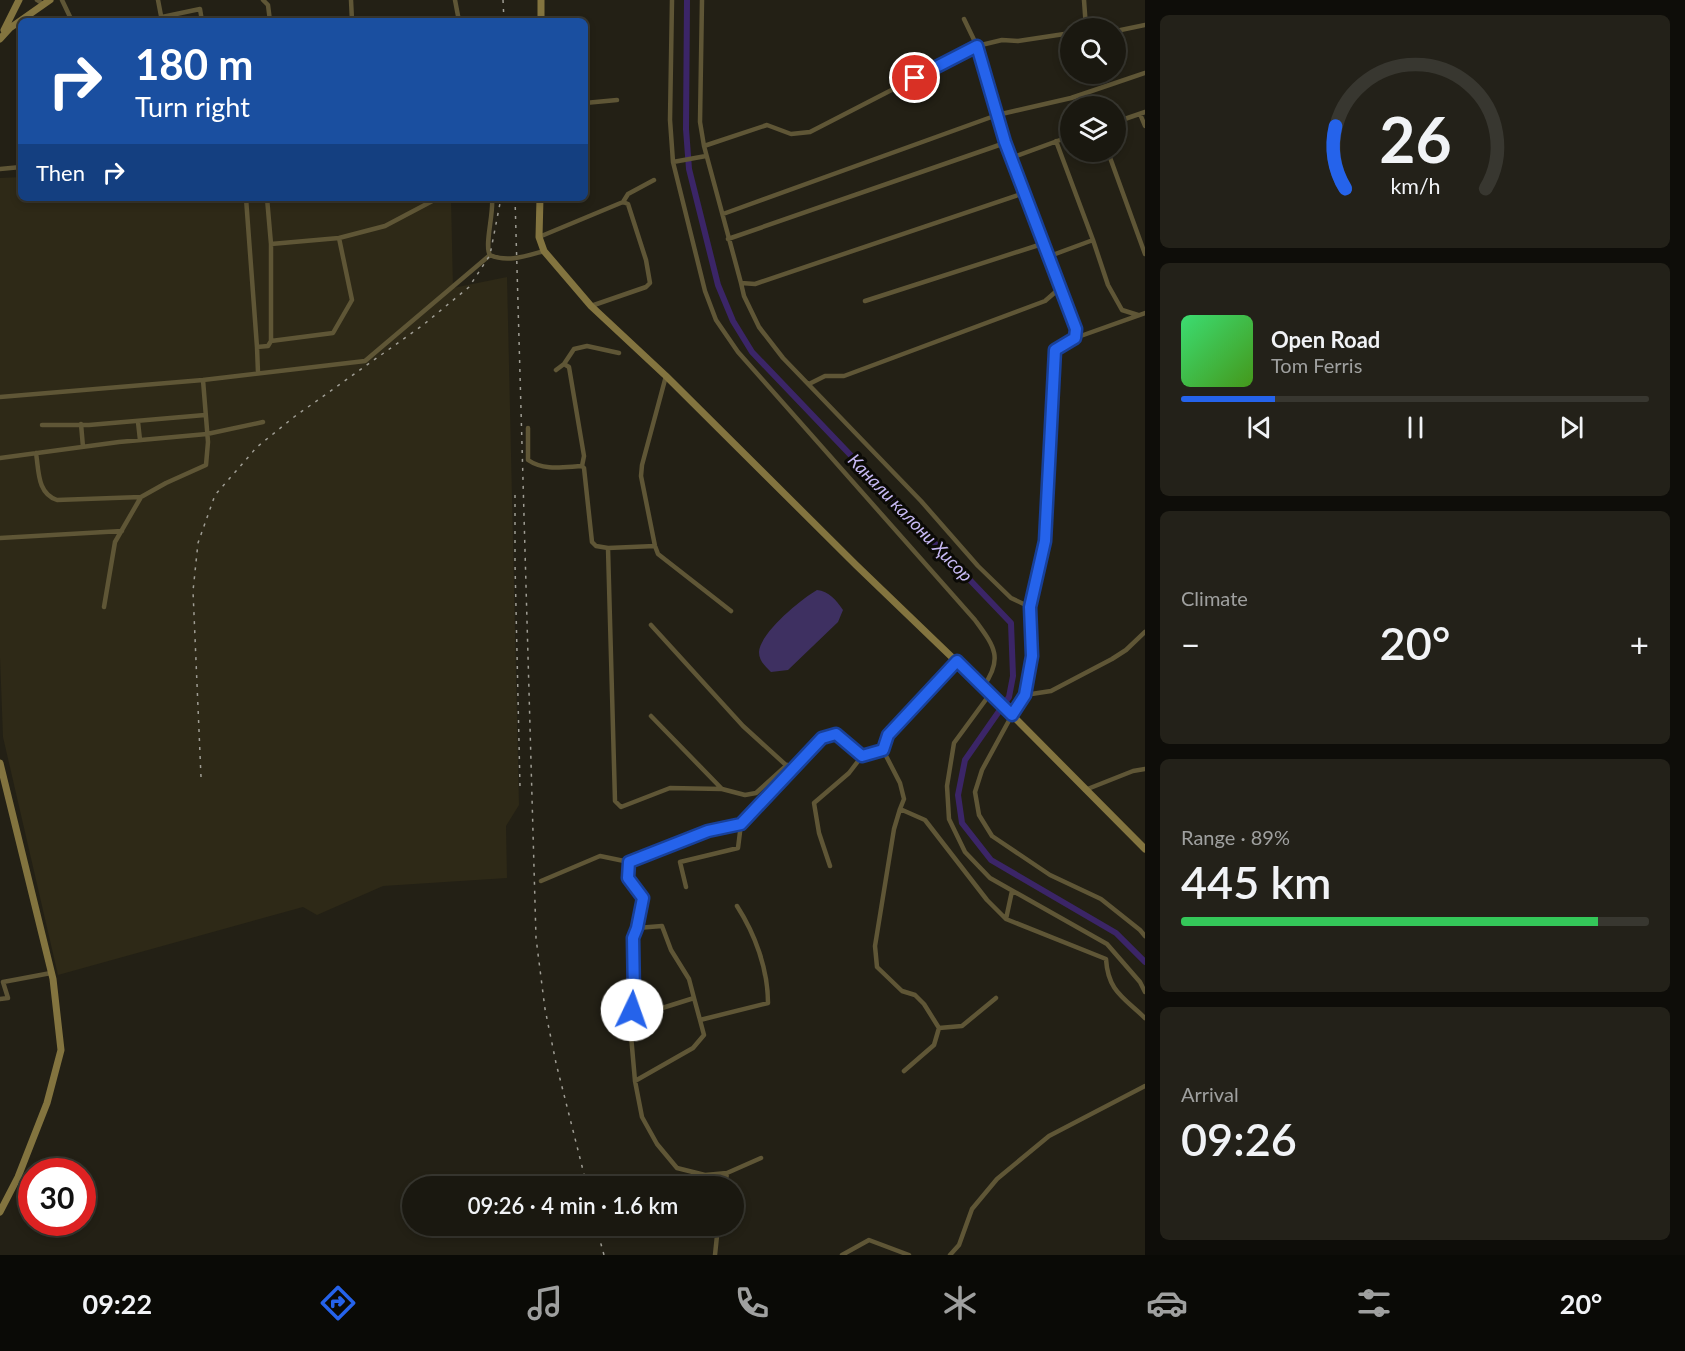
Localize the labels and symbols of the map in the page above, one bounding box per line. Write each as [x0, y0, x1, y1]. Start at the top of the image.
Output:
pin [889, 52, 940, 103]
water label: Канали калони Ҳисор [844, 449, 978, 586]
position arrow [600, 978, 664, 1042]
speed limit sign: 30 [18, 1158, 96, 1236]

